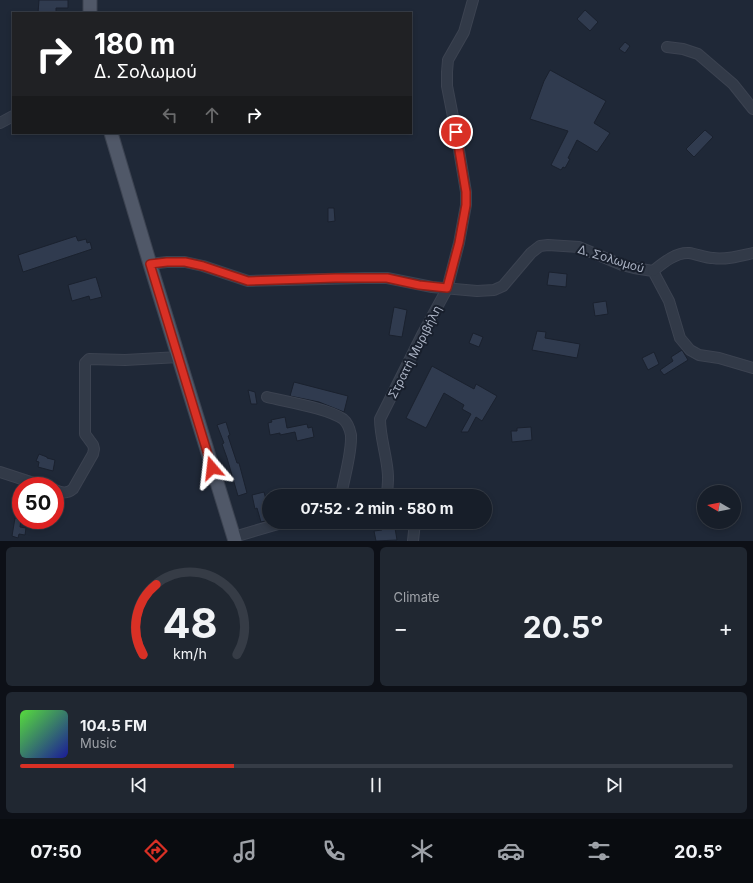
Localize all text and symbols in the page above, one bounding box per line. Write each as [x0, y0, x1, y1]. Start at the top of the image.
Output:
text: 180 m [94, 27, 175, 61]
icon: right [28, 28, 80, 80]
text: Δ. Σολωμού [94, 61, 197, 82]
icon: left [159, 104, 181, 126]
icon: ahead [201, 104, 223, 126]
icon: right [243, 104, 265, 126]
pin [439, 115, 473, 149]
icon: arrive [445, 121, 467, 143]
street label: Δ. Σολωμού [576, 241, 646, 276]
street label: Στρατή Μυριβήλη [385, 303, 444, 401]
position arrow [191, 447, 233, 489]
speed limit sign: 50 [12, 477, 64, 529]
north arrow [697, 485, 741, 529]
map controls [697, 485, 741, 529]
text: 07:52 · 2 min · 580 m [300, 499, 454, 518]
text: Climate [394, 589, 440, 605]
text: 48 [162, 597, 217, 647]
text: 20.5° [523, 609, 604, 645]
text: − [394, 615, 408, 641]
text: + [718, 615, 733, 641]
text: km/h [173, 644, 207, 661]
text: 104.5 FM [80, 716, 147, 735]
text: Music [80, 735, 117, 751]
icon: previous [128, 774, 150, 796]
icon: pause [365, 774, 387, 796]
icon: next [603, 774, 625, 796]
icon: directions [142, 837, 170, 865]
icon: music [231, 837, 259, 865]
icon: phone [320, 837, 348, 865]
icon: climate [408, 837, 436, 865]
icon: car [497, 837, 525, 865]
icon: filters [585, 837, 613, 865]
text: 07:50 [30, 841, 82, 862]
text: 20.5° [674, 841, 723, 862]

